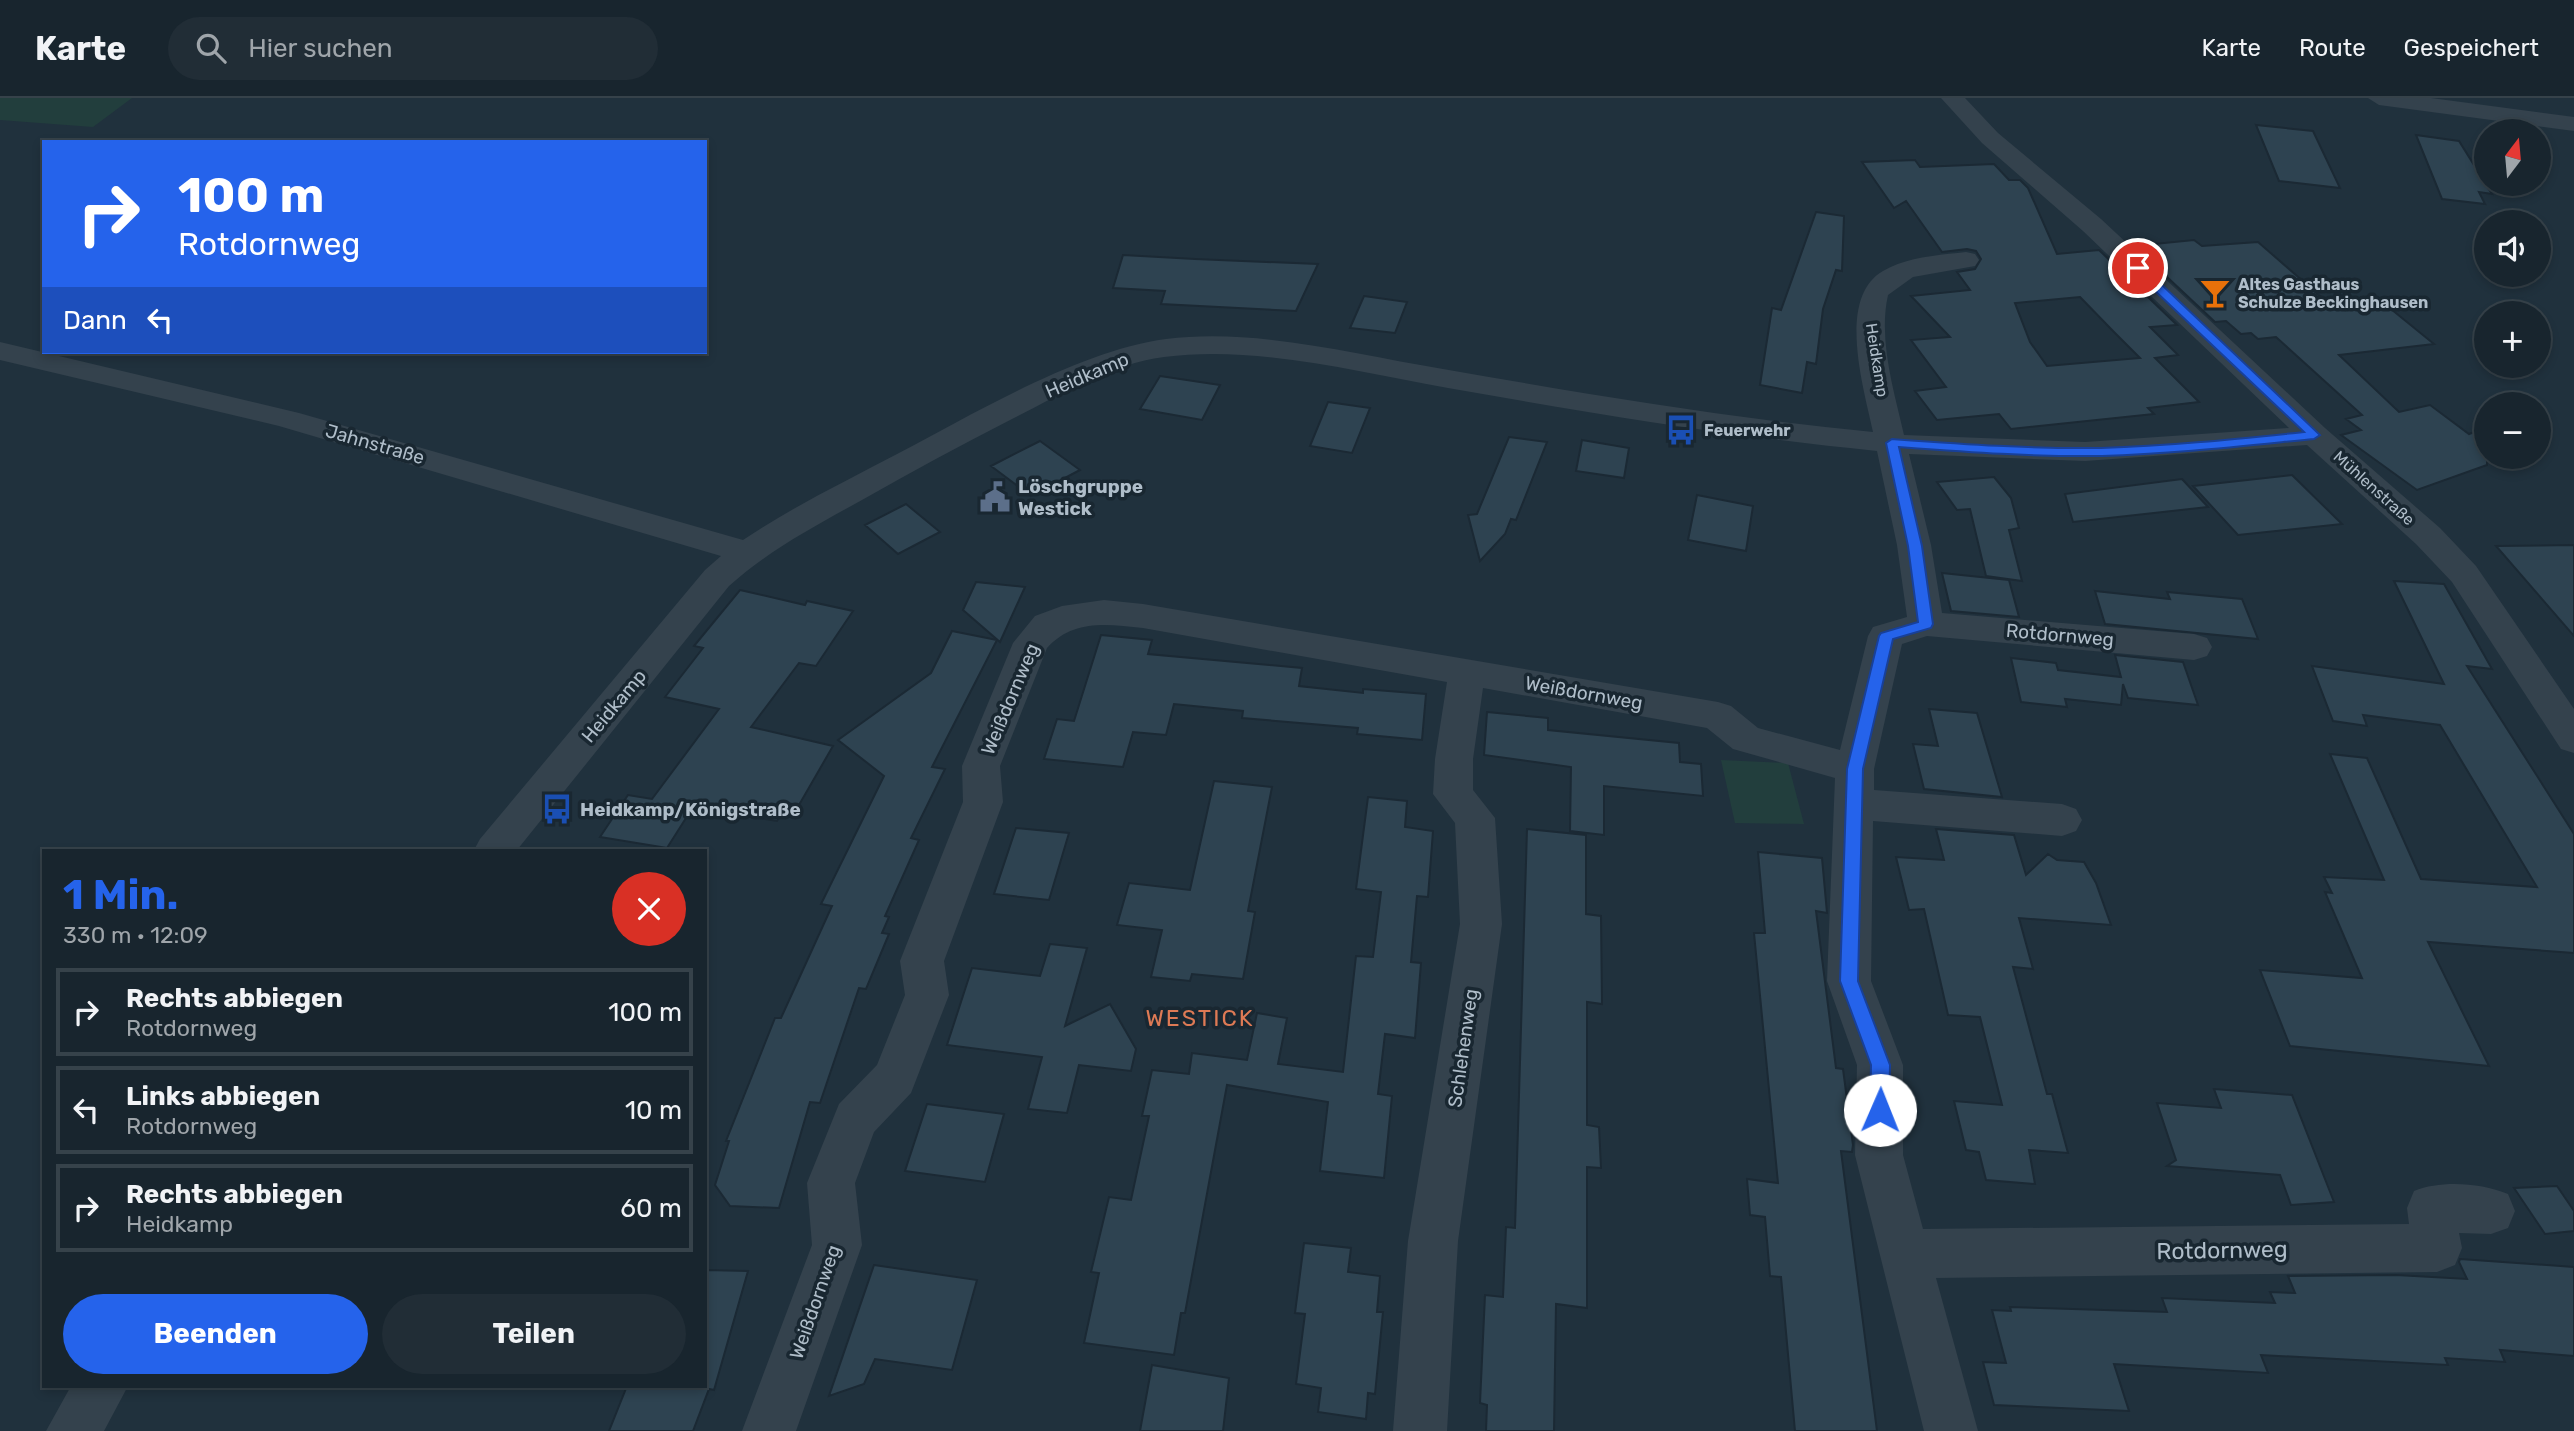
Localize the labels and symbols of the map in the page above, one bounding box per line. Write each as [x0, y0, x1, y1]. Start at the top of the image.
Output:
north arrow [2474, 119, 2552, 196]
pin [2108, 238, 2168, 298]
place label: Altes Gasthaus Schulze Beckinghausen [2238, 275, 2428, 312]
bar icon: Altes Gasthaus Schulze Beckinghausen [2198, 276, 2232, 310]
street label: Heidkamp [1862, 322, 1892, 398]
street label: Heidkamp [1042, 347, 1132, 403]
bus stop icon: Feuerwehr [1664, 413, 1698, 447]
street label: Jahnstraße [323, 419, 427, 469]
place label: Feuerwehr [1704, 421, 1791, 440]
street label: Mühlenstraße [2330, 447, 2418, 529]
place label: Löschgruppe Westick [1018, 475, 1143, 520]
public building icon: Löschgruppe Westick [978, 480, 1012, 514]
street label: Rotdornweg [2005, 619, 2115, 651]
street label: Weißdornweg [976, 640, 1044, 758]
street label: Heidkamp [577, 665, 651, 747]
street label: Weißdornweg [1523, 671, 1645, 715]
bus stop icon: Heidkamp/Königstraße [540, 792, 574, 826]
place label: Heidkamp/Königstraße [580, 798, 801, 821]
street label: Schlehenweg [1443, 987, 1483, 1109]
district label: WESTICK [1145, 1004, 1255, 1032]
position arrow [1843, 1073, 1917, 1147]
street label: Rotdornweg [2156, 1235, 2288, 1265]
street label: Weißdornweg [785, 1242, 845, 1362]

